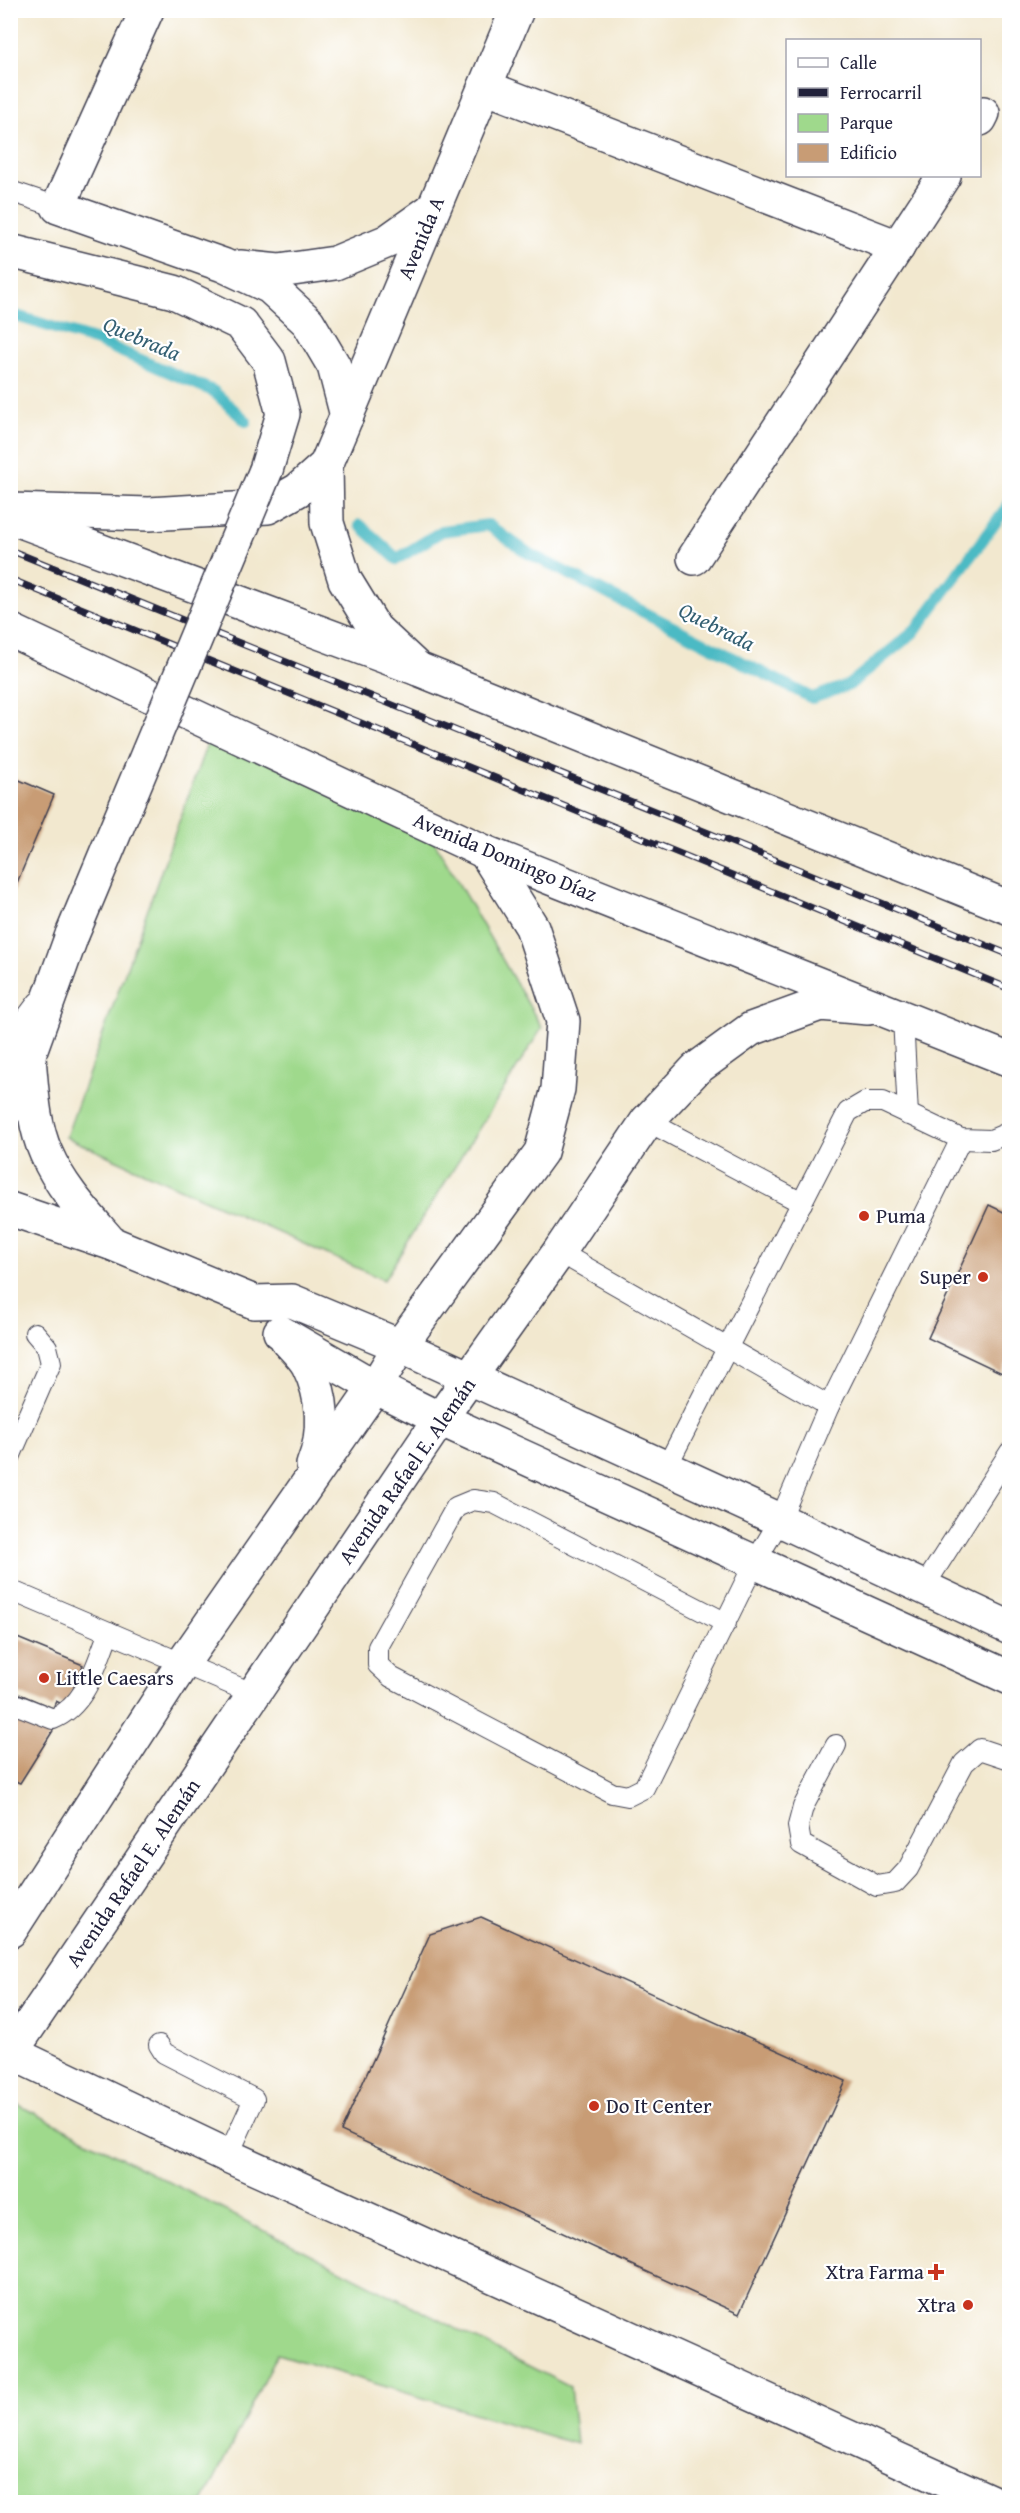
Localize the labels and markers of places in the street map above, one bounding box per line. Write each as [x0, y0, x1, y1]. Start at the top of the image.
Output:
place label: Puma [876, 1200, 926, 1231]
marker: Puma [857, 1209, 871, 1223]
place label: Super [920, 1261, 971, 1292]
marker: Super [976, 1270, 990, 1284]
place label: Little Caesars [56, 1662, 174, 1693]
marker: Little Caesars [37, 1671, 51, 1685]
place label: Do It Center [606, 2090, 712, 2121]
marker: Do It Center [587, 2099, 601, 2113]
place label: Xtra Farma [825, 2256, 924, 2287]
marker: Xtra Farma [929, 2265, 943, 2279]
place label: Xtra [917, 2289, 956, 2320]
marker: Xtra [961, 2298, 975, 2312]

